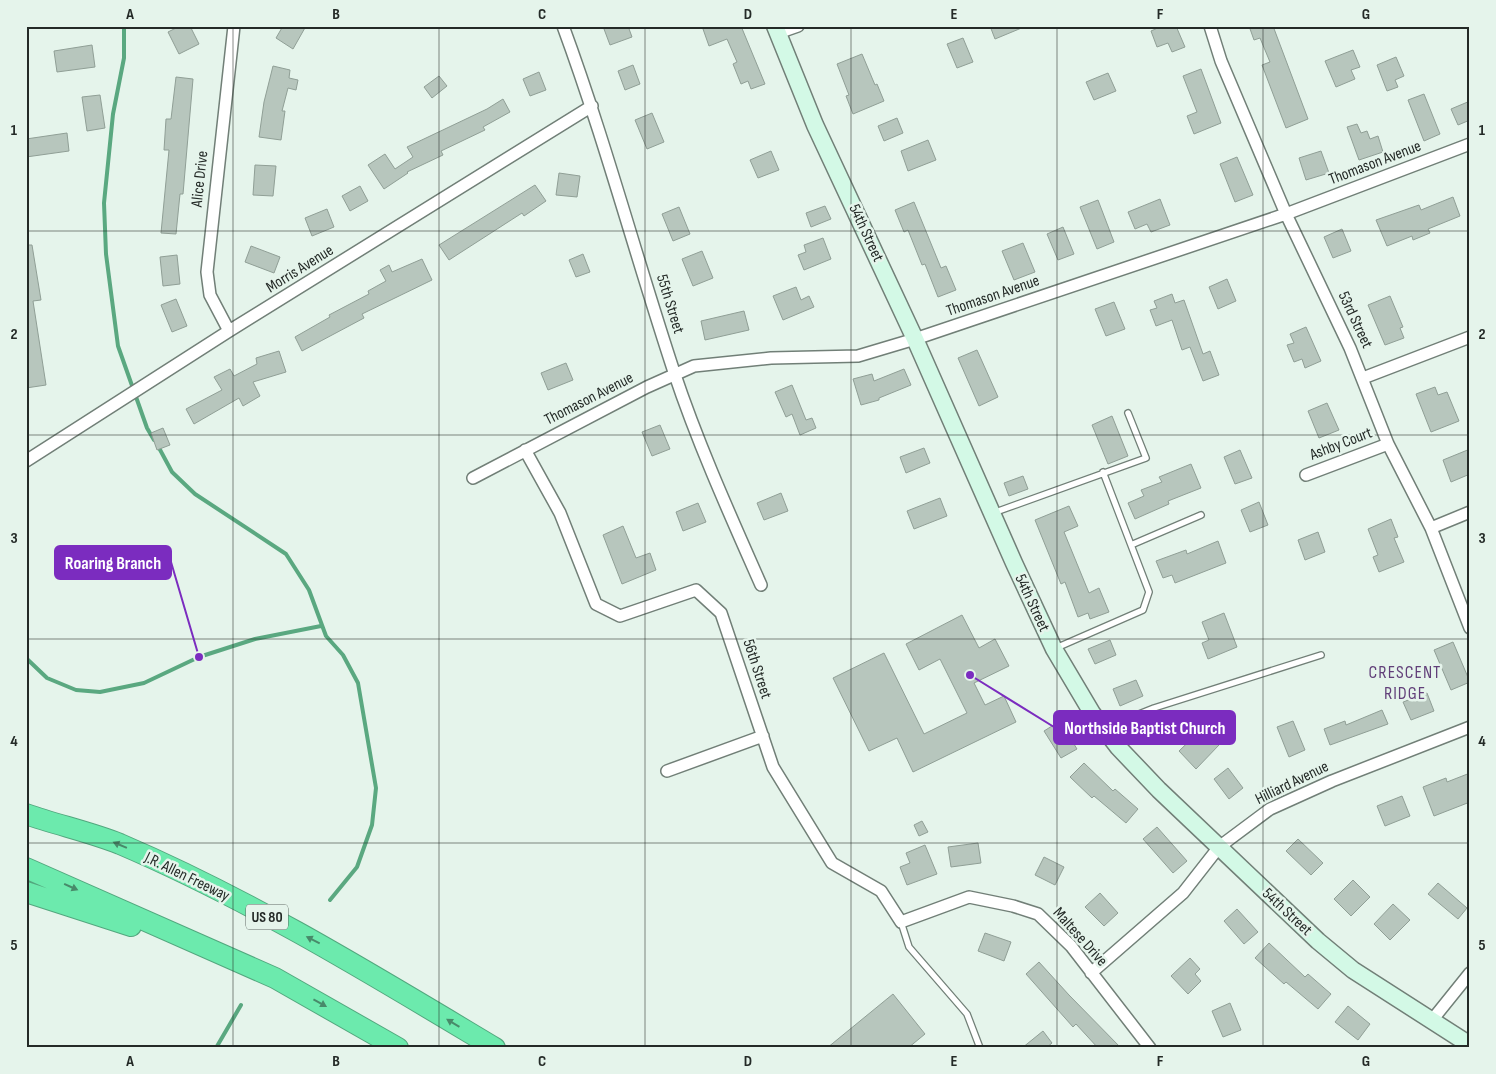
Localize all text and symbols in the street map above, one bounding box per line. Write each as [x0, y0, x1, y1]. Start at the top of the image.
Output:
text: A [125, 5, 134, 24]
text: B [332, 5, 340, 24]
text: C [538, 5, 546, 24]
text: D [744, 5, 752, 24]
text: E [951, 5, 958, 24]
text: F [1157, 5, 1164, 24]
text: G [1362, 5, 1370, 24]
text: 1 [11, 121, 18, 140]
text: 1 [1479, 121, 1486, 140]
street label: Thomason Avenue [1326, 137, 1424, 189]
street label: Alice Drive [187, 150, 212, 209]
street label: 54th Street [844, 201, 888, 265]
street label: Morris Avenue [263, 241, 337, 297]
street label: Thomason Avenue [944, 271, 1042, 321]
street label: 55th Street [652, 272, 688, 336]
street label: 53rd Street [1334, 289, 1376, 352]
text: 2 [10, 325, 18, 344]
text: 2 [1478, 325, 1486, 344]
street label: Thomason Avenue [541, 368, 637, 430]
street label: Ashby Court [1306, 423, 1375, 465]
text: 3 [10, 529, 18, 548]
text: 3 [1478, 529, 1486, 548]
callout: Roaring Branch [55, 546, 171, 579]
text: Roaring Branch [65, 553, 161, 574]
street label: 54th Street [1010, 571, 1054, 635]
street label: 56th Street [738, 637, 776, 701]
district label: CRESCENT RIDGE [1369, 662, 1441, 704]
callout: Northside Baptist Church [1054, 711, 1235, 744]
text: Northside Baptist Church [1064, 718, 1226, 739]
text: 4 [10, 732, 18, 751]
text: 4 [1478, 732, 1486, 751]
street label: Hilliard Avenue [1252, 757, 1332, 809]
one-way arrow [113, 841, 127, 849]
street label: J.R. Allen Freeway [141, 848, 233, 906]
one-way arrow [64, 883, 78, 891]
street label: 54th Street [1258, 884, 1316, 940]
road number: US 80 [246, 904, 288, 930]
street label: Maltese Drive [1049, 904, 1111, 970]
text: 5 [10, 936, 18, 955]
one-way arrow [306, 936, 320, 944]
text: 5 [1478, 936, 1486, 955]
one-way arrow [313, 998, 327, 1007]
one-way arrow [447, 1018, 460, 1027]
text: A [125, 1052, 134, 1071]
text: B [332, 1052, 340, 1071]
text: C [538, 1052, 546, 1071]
text: D [744, 1052, 752, 1071]
text: E [951, 1052, 958, 1071]
text: F [1157, 1052, 1164, 1071]
text: G [1362, 1052, 1370, 1071]

